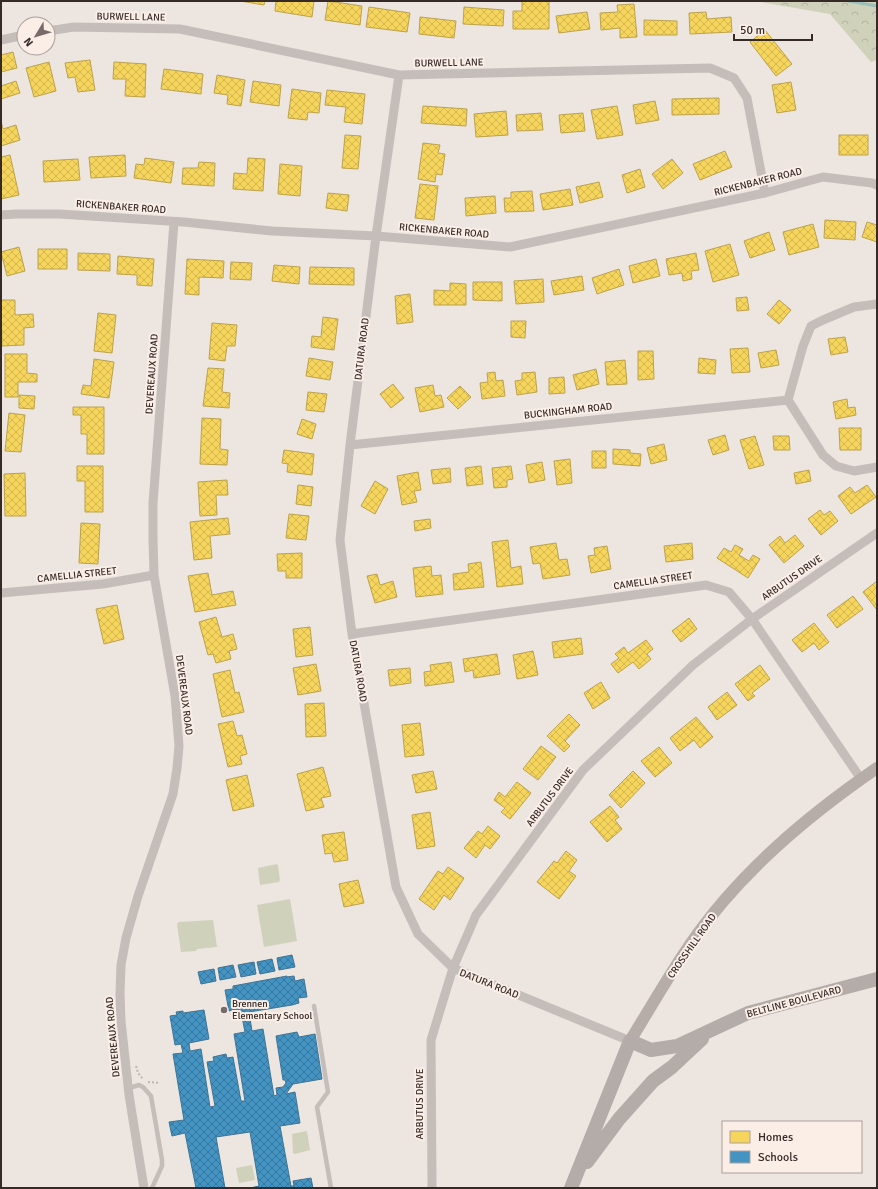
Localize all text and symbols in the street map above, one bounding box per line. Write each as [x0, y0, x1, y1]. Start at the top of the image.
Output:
street label: BURWELL LANE [96, 10, 166, 24]
north arrow [16, 16, 56, 56]
scale bar [734, 16, 812, 42]
text: 50 m [740, 23, 765, 38]
text: N [21, 35, 36, 49]
street label: BURWELL LANE [414, 56, 484, 70]
street label: RICKENBAKER ROAD [713, 165, 803, 199]
street label: RICKENBAKER ROAD [76, 198, 166, 216]
street label: RICKENBAKER ROAD [399, 221, 489, 241]
street label: DATURA ROAD [352, 317, 372, 381]
street label: DEVEREAUX ROAD [143, 333, 161, 415]
street label: BUCKINGHAM ROAD [523, 400, 613, 422]
street label: ARBUTUS DRIVE [759, 553, 825, 603]
street label: CAMELLIA STREET [37, 565, 117, 585]
street label: CAMELLIA STREET [613, 569, 693, 592]
street label: DATURA ROAD [347, 639, 369, 703]
street label: DEVEREAUX ROAD [173, 654, 195, 736]
street label: ARBUTUS DRIVE [524, 765, 576, 829]
street label: CROSSHILL ROAD [665, 911, 719, 981]
street label: DATURA ROAD [458, 967, 520, 1001]
street label: BELTLINE BOULEVARD [745, 984, 843, 1020]
street label: DEVEREAUX ROAD [104, 996, 122, 1078]
place label: Brennen Elementary School [232, 998, 312, 1022]
marker: Brennen Elementary School [219, 1005, 229, 1015]
street label: ARBUTUS DRIVE [414, 1068, 426, 1140]
legend [722, 1121, 862, 1173]
text: Homes [758, 1130, 793, 1145]
text: Schools [758, 1150, 798, 1165]

